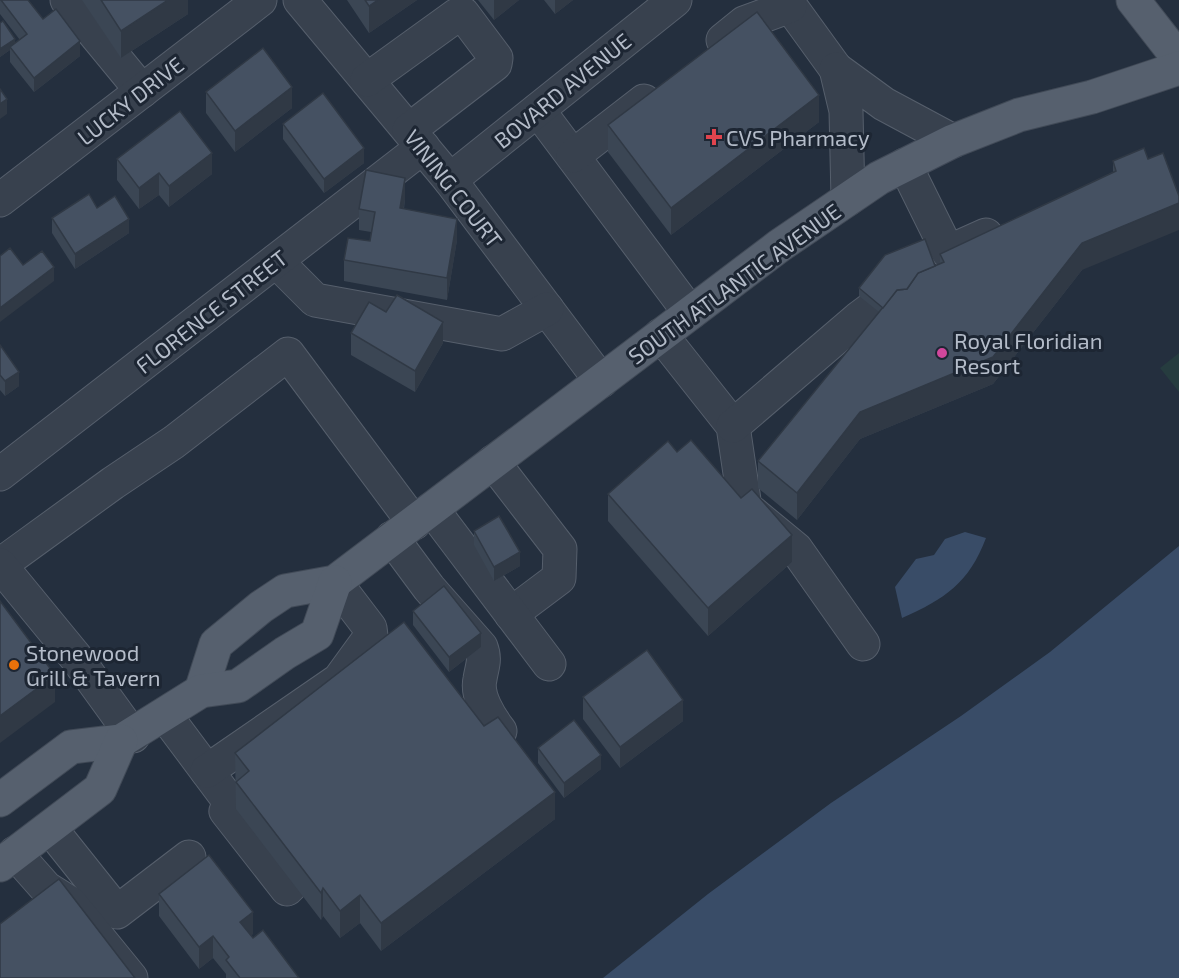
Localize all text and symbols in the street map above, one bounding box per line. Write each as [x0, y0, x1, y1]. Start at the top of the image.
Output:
street label: BOVARD AVENUE [488, 27, 636, 153]
street label: LUCKY DRIVE [72, 50, 188, 150]
street label: VINING COURT [400, 124, 508, 252]
place label: CVS Pharmacy [726, 124, 870, 150]
marker: CVS Pharmacy [707, 130, 721, 144]
street label: SOUTH ATLANTIC AVENUE [623, 197, 845, 369]
street label: FLORENCE STREET [130, 244, 292, 378]
place label: Royal Floridian Resort [954, 327, 1102, 378]
marker: Royal Floridian Resort [935, 346, 949, 360]
place label: Stonewood Grill & Tavern [26, 639, 161, 690]
marker: Stonewood Grill & Tavern [7, 658, 21, 672]

